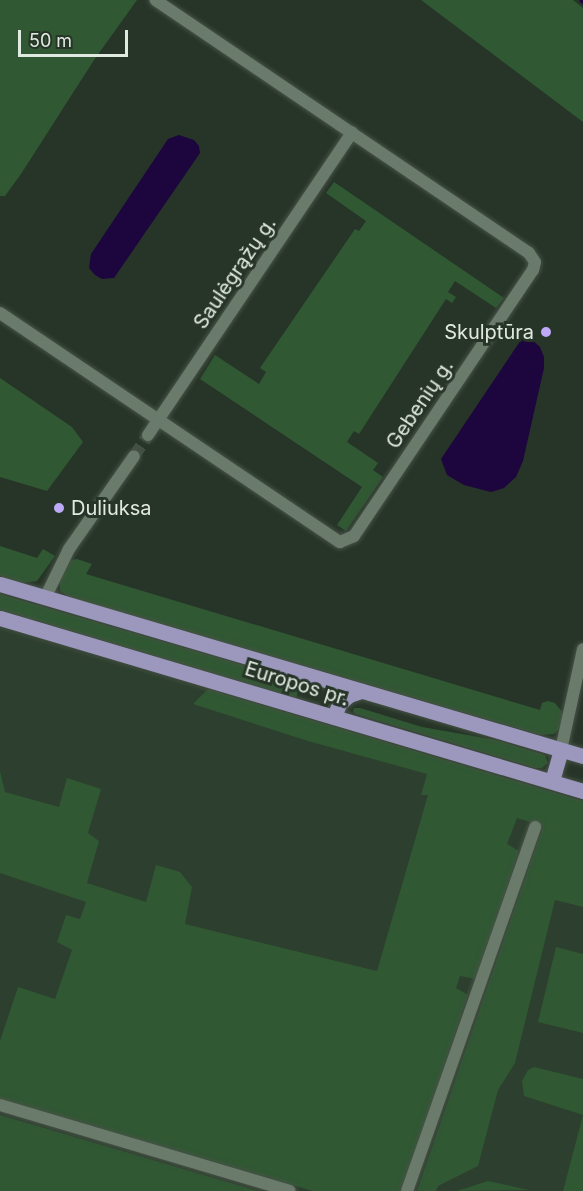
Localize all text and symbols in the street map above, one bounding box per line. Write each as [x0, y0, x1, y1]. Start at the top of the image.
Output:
scale bar [21, 18, 130, 56]
text: 50 m [29, 30, 72, 51]
street label: Saulėgrąžų g. [189, 212, 281, 334]
place label: Skulptūra [444, 320, 534, 344]
marker: Skulptūra [539, 325, 553, 339]
street label: Gebenių g. [381, 355, 459, 453]
place label: Duliuksa [71, 496, 152, 520]
marker: Duliuksa [52, 501, 66, 515]
street label: Europos pr. [242, 657, 352, 711]

